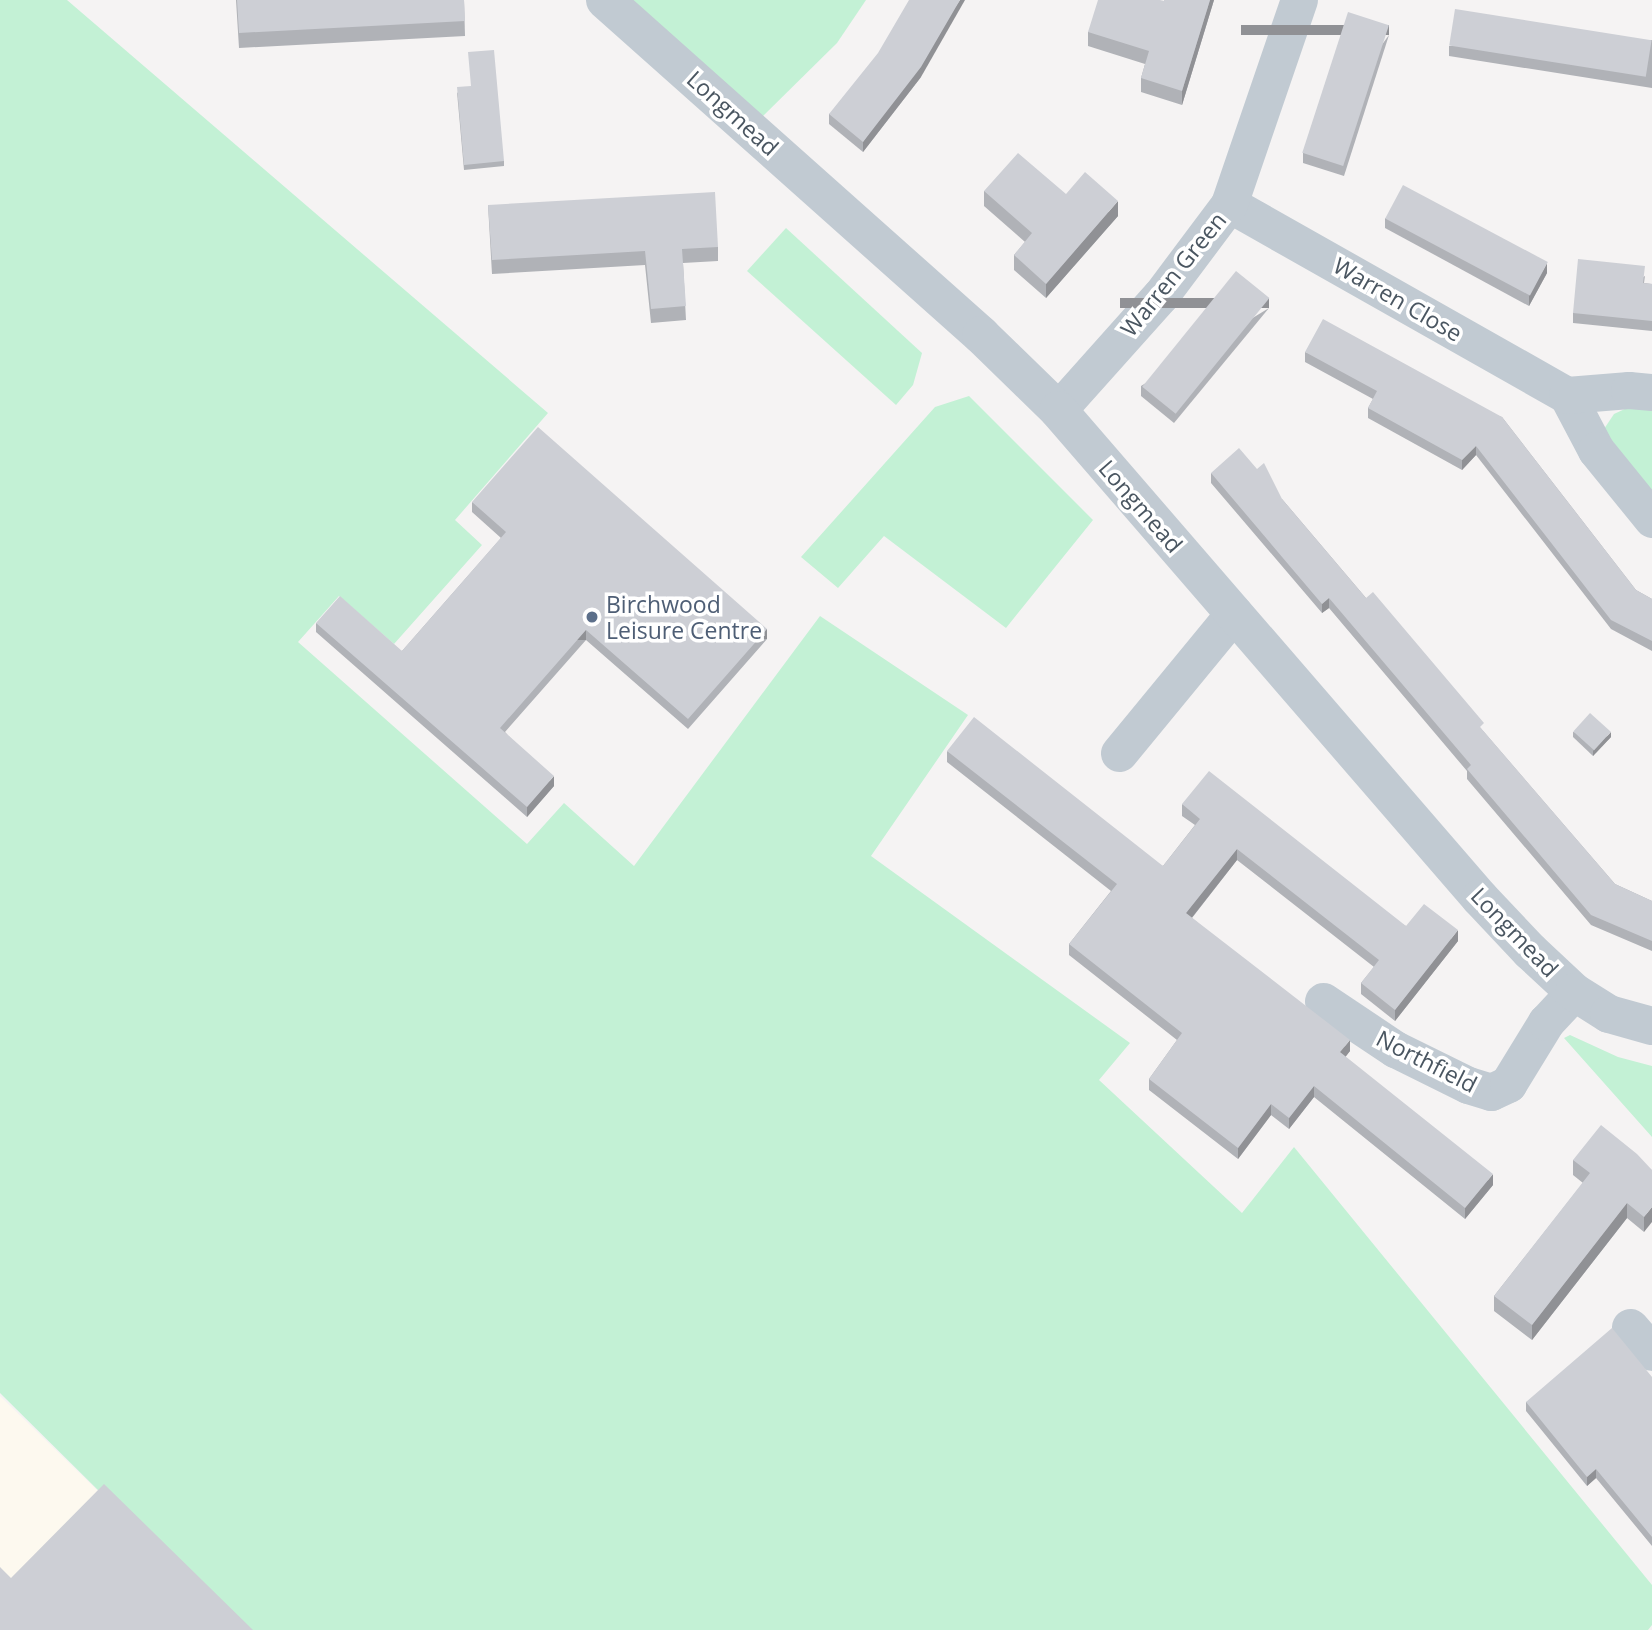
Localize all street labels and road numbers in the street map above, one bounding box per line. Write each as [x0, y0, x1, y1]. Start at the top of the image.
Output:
street label: Longmead [682, 65, 784, 161]
street label: Warren Green [1114, 206, 1232, 342]
street label: Warren Close [1329, 251, 1467, 347]
street label: Longmead [1093, 454, 1189, 558]
street label: Longmead [1466, 882, 1564, 982]
street label: Northfield [1372, 1024, 1482, 1098]

